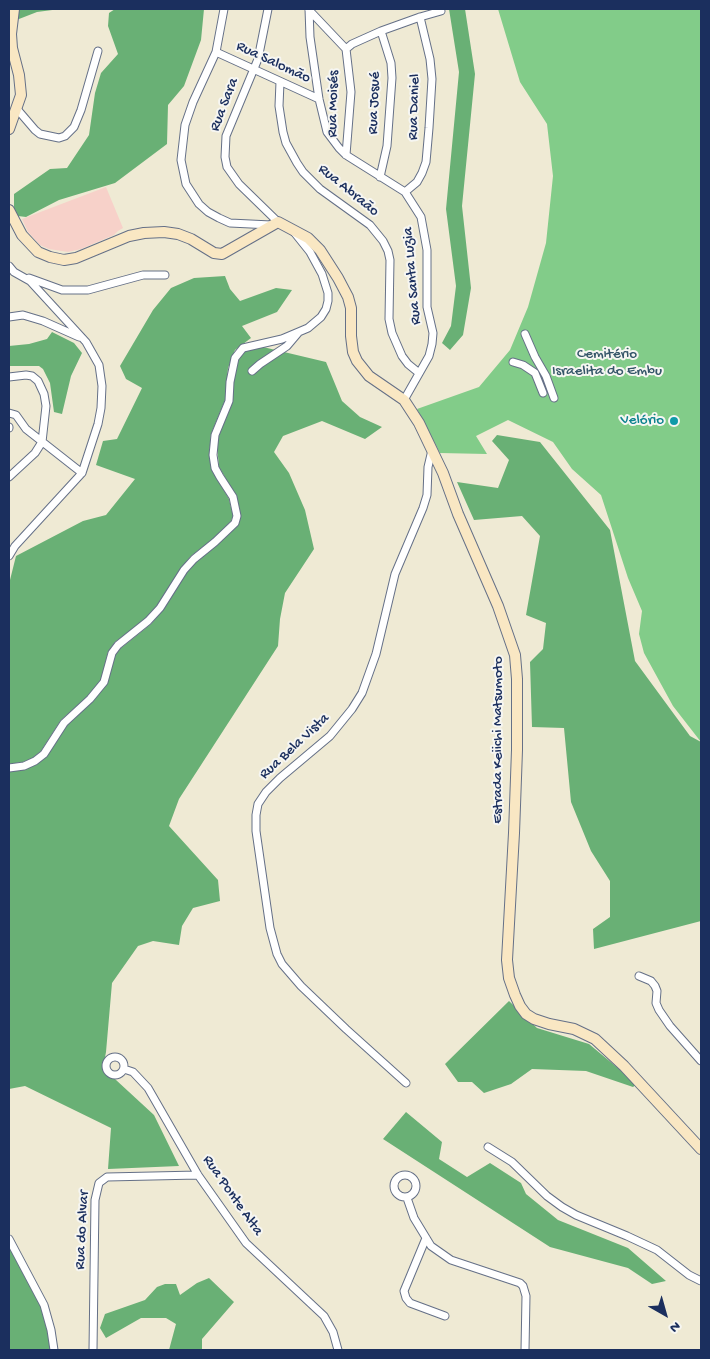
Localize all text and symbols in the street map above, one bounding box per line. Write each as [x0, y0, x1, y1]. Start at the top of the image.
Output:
street label: Rua Salomão [233, 38, 313, 88]
street label: Rua Moisés [324, 70, 344, 138]
street label: Rua Josué [365, 71, 385, 135]
street label: Rua Daniel [405, 74, 425, 140]
street label: Rua Sara [207, 76, 243, 134]
street label: Rua Abraão [314, 161, 382, 221]
street label: Rua Santa Luzia [400, 226, 426, 326]
park label: Cemitério Israelita do Embu [552, 346, 662, 381]
place label: Velório [620, 412, 664, 430]
marker: Velório [668, 415, 680, 427]
street label: Estrada Keiichi Matsumoto [490, 656, 508, 824]
street label: Rua Bela Vista [256, 710, 334, 784]
street label: Rua Ponte Alta [198, 1152, 266, 1240]
street label: Rua do Alvar [72, 1190, 94, 1270]
north arrow [640, 1289, 690, 1339]
text: N [666, 1317, 683, 1336]

